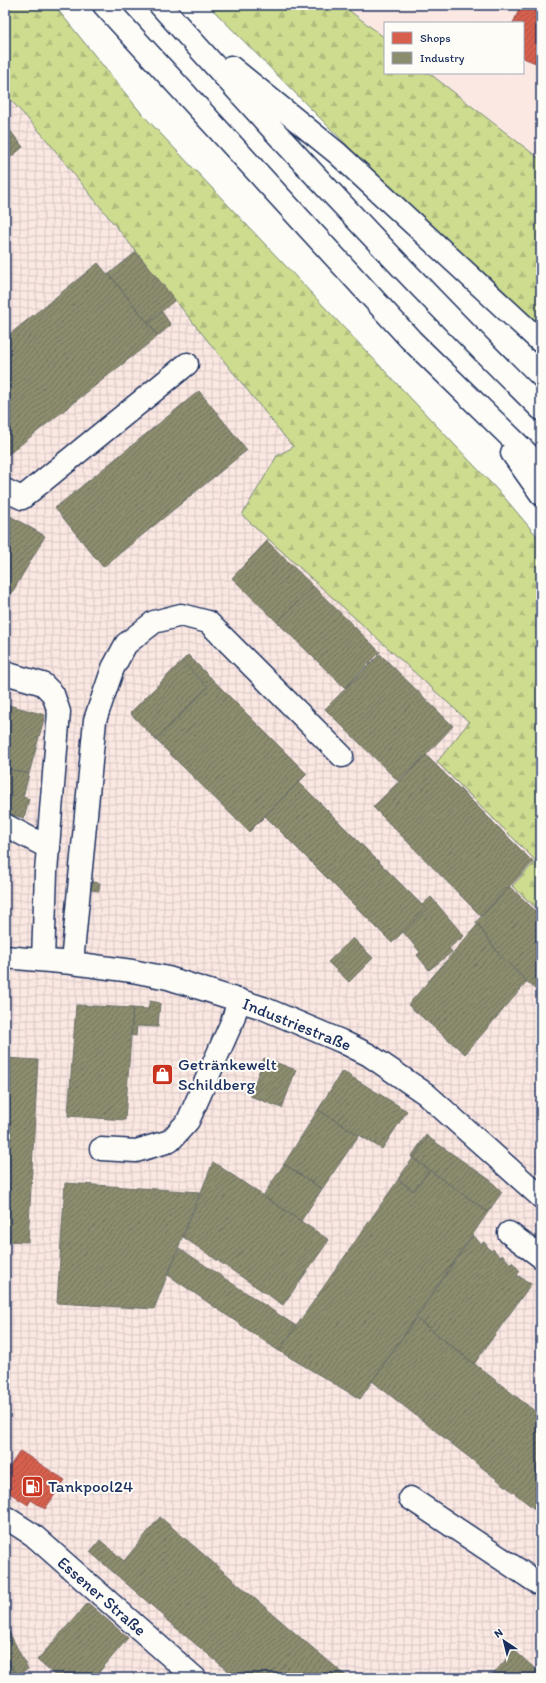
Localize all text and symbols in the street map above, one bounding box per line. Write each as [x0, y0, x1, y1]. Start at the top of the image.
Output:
legend [384, 22, 524, 74]
text: Shops [420, 31, 451, 45]
text: Industry [420, 51, 465, 65]
street label: Industriestraße [240, 993, 354, 1055]
place label: Getränkewelt Schildberg [178, 1054, 277, 1094]
shop icon: Getränkewelt Schildberg [149, 1061, 175, 1087]
fuel station icon: Tankpool24 [20, 1473, 46, 1499]
place label: Tankpool24 [48, 1476, 133, 1496]
street label: Essener Straße [54, 1552, 150, 1640]
north arrow [484, 1621, 524, 1661]
text: N [492, 1626, 505, 1641]

